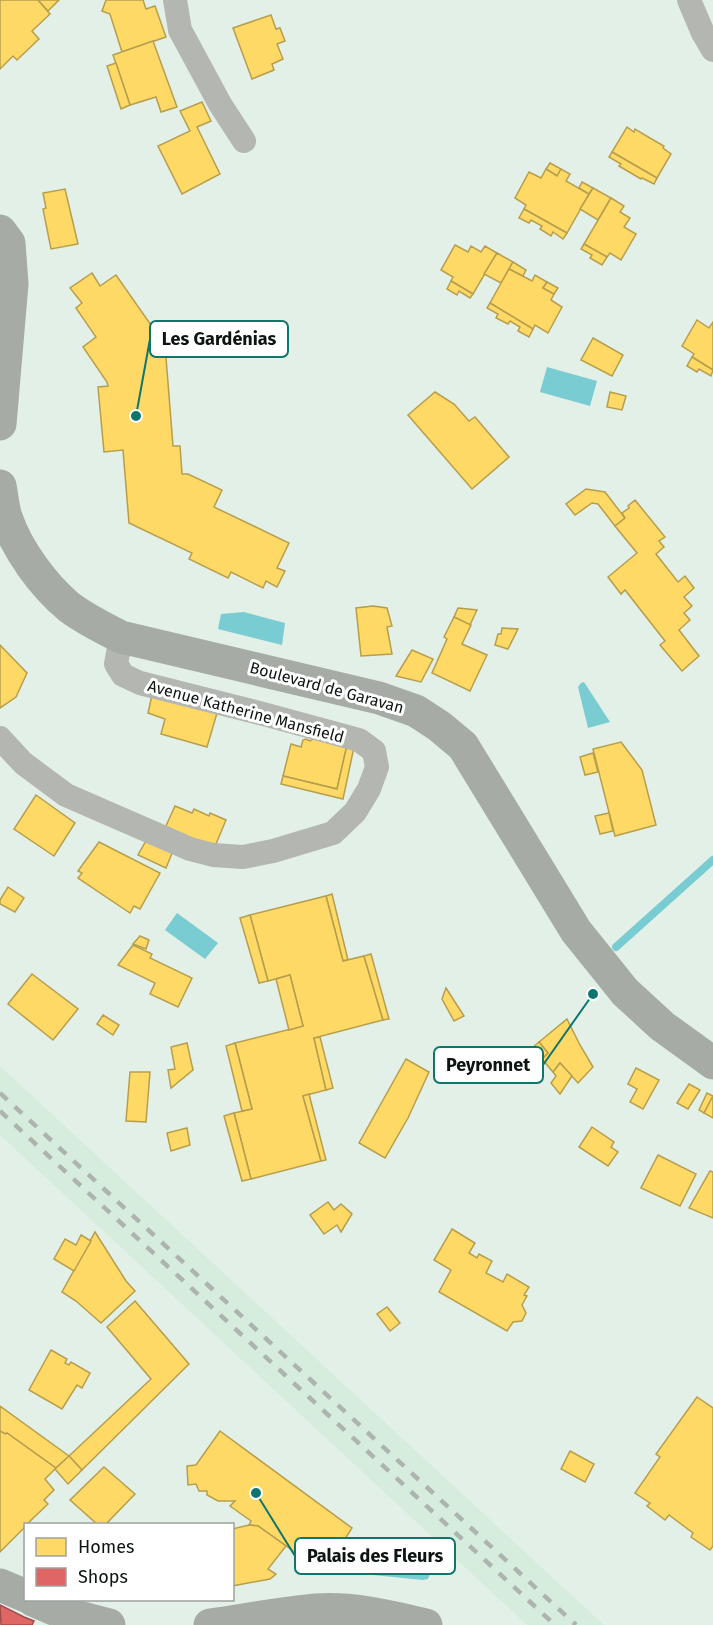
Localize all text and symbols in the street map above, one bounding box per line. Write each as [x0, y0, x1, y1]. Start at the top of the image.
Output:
callout: Les Gardénias [150, 321, 288, 357]
text: Les Gardénias [162, 328, 277, 350]
street label: Boulevard de Garavan [248, 658, 406, 717]
street label: Avenue Katherine Mansfield [146, 676, 346, 747]
callout: Peyronnet [434, 1047, 543, 1083]
text: Peyronnet [446, 1054, 531, 1076]
legend [24, 1523, 234, 1601]
text: Homes [78, 1536, 134, 1558]
callout: Palais des Fleurs [295, 1538, 455, 1574]
text: Palais des Fleurs [307, 1545, 443, 1567]
text: Shops [78, 1566, 128, 1588]

